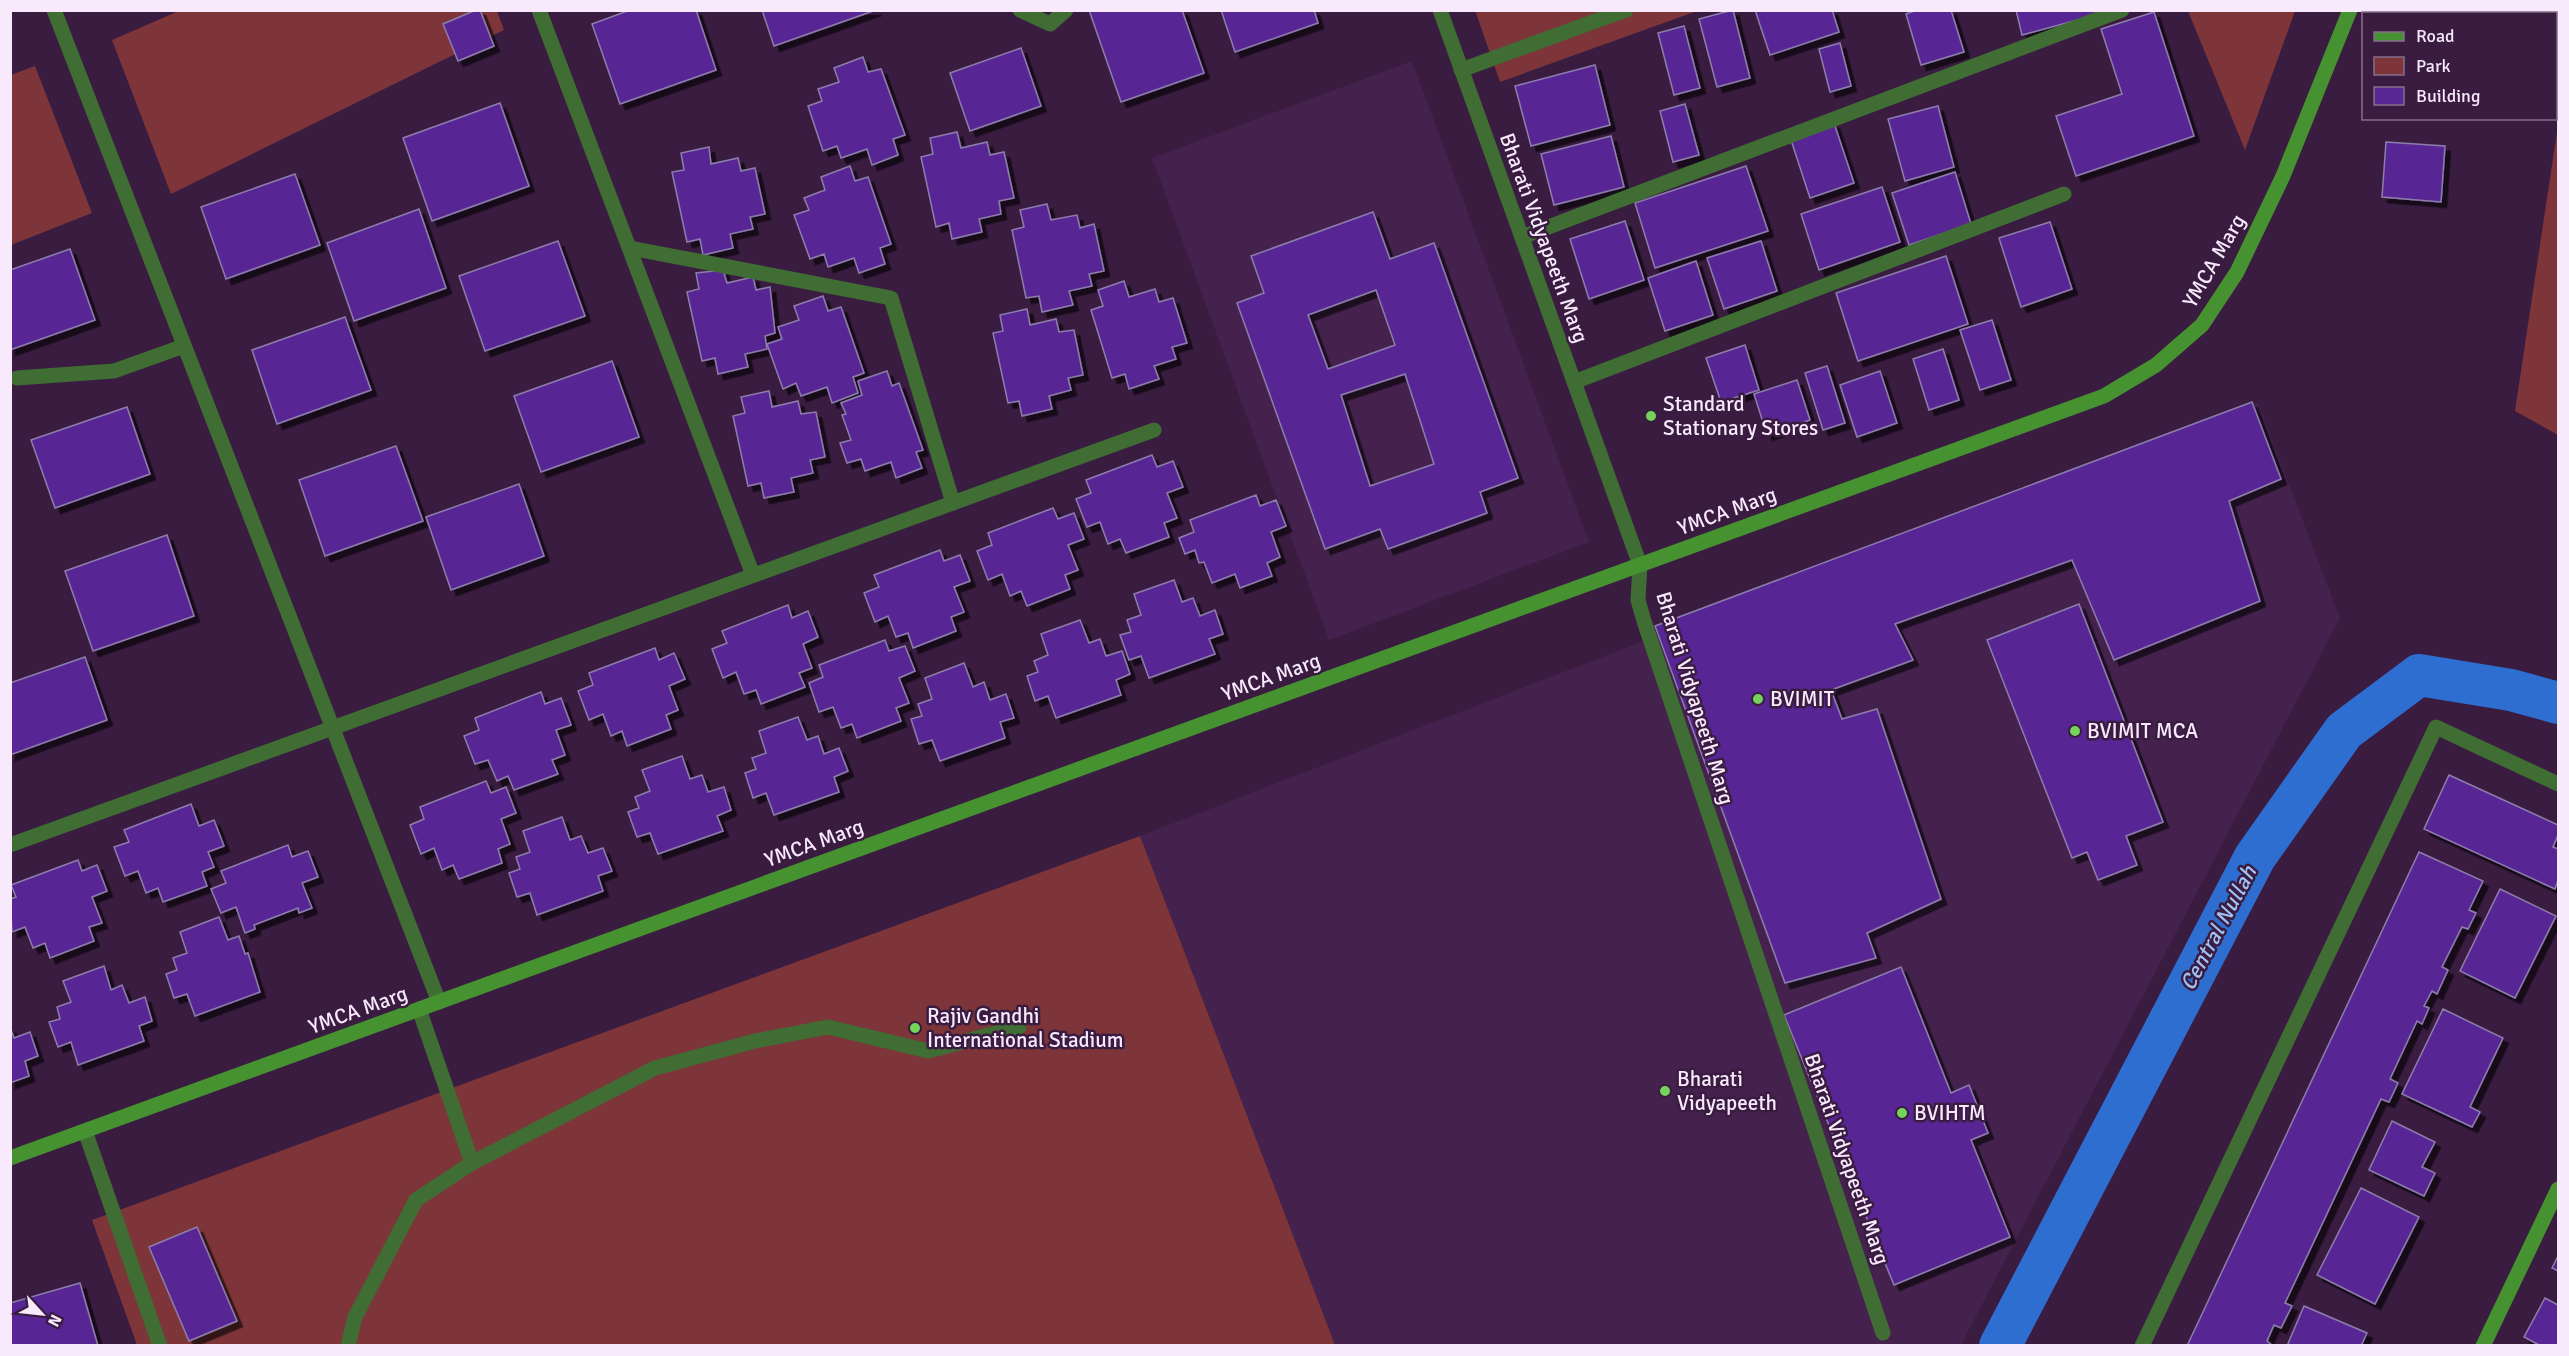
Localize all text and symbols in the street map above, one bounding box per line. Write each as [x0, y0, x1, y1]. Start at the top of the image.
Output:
legend [2362, 12, 2557, 120]
text: Road [2416, 25, 2455, 47]
text: Park [2416, 55, 2451, 77]
text: Building [2416, 85, 2480, 107]
street label: Bharati Vidyapeeth Marg [1494, 129, 1594, 347]
street label: YMCA Marg [2177, 210, 2251, 312]
place label: Standard Stationary Stores [1663, 391, 1818, 441]
marker: Standard Stationary Stores [1644, 409, 1658, 423]
street label: YMCA Marg [1674, 481, 1780, 541]
street label: Bharati Vidyapeeth Marg [1650, 588, 1740, 808]
street label: YMCA Marg [1218, 647, 1324, 707]
place label: BVIMIT [1770, 686, 1835, 712]
marker: BVIMIT [1751, 692, 1765, 706]
place label: BVIMIT MCA [2087, 718, 2198, 744]
marker: BVIMIT MCA [2068, 724, 2082, 738]
street label: YMCA Marg [761, 813, 867, 873]
water label: Central Nullah [2174, 860, 2263, 995]
street label: YMCA Marg [305, 980, 411, 1040]
place label: Rajiv Gandhi International Stadium [927, 1003, 1123, 1053]
marker: Rajiv Gandhi International Stadium [908, 1021, 922, 1035]
street label: Bharati Vidyapeeth Marg [1799, 1050, 1895, 1268]
place label: Bharati Vidyapeeth [1677, 1066, 1777, 1116]
marker: Bharati Vidyapeeth [1658, 1084, 1672, 1098]
place label: BVIHTM [1914, 1100, 1986, 1126]
marker: BVIHTM [1895, 1106, 1909, 1120]
north arrow [12, 1284, 72, 1344]
text: N [43, 1311, 66, 1330]

